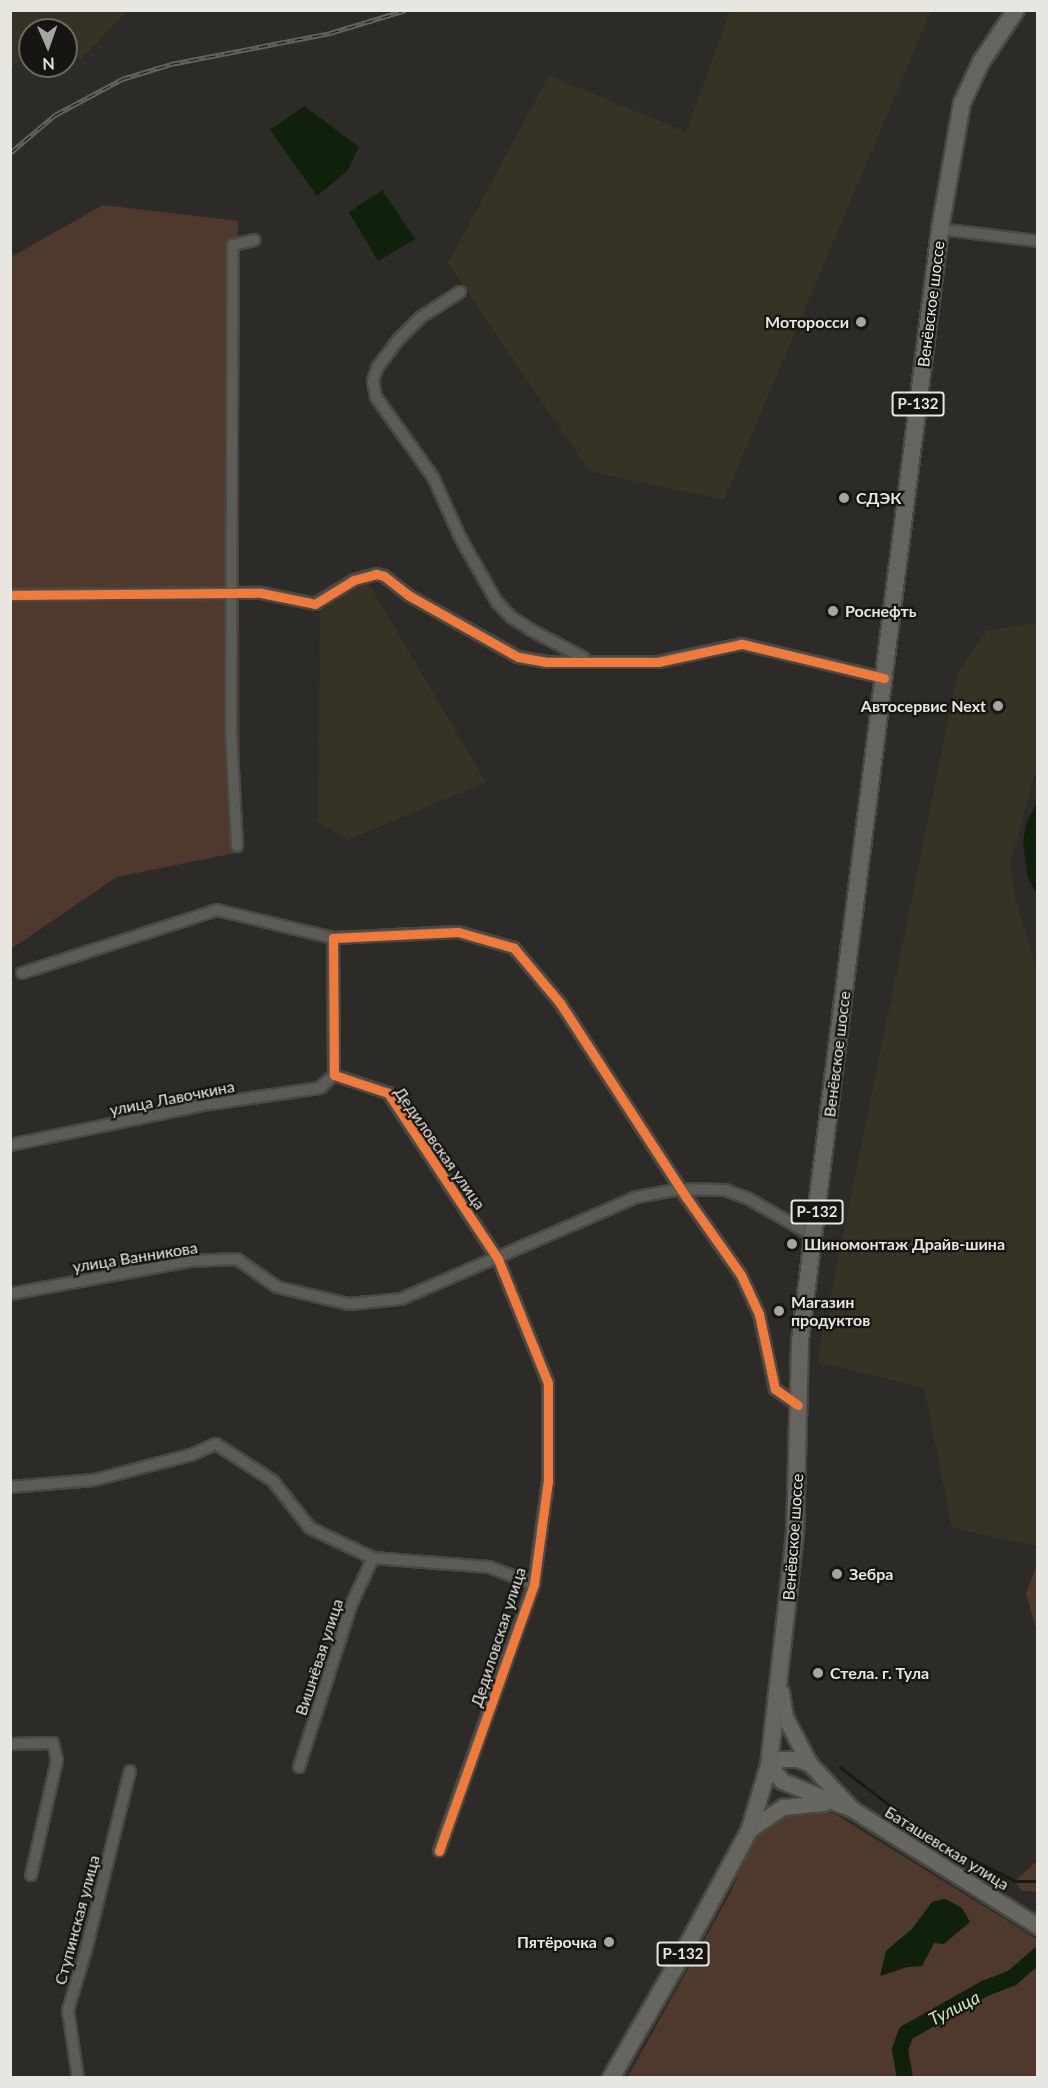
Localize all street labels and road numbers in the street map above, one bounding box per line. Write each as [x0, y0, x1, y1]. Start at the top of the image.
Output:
street label: Венёвское шоссе [914, 240, 948, 368]
road number: Р-132 [891, 392, 945, 416]
street label: Венёвское шоссе [820, 990, 854, 1118]
street label: улица Лавочкина [108, 1076, 236, 1120]
street label: Дедиловская улица [390, 1083, 490, 1213]
road number: Р-132 [790, 1200, 844, 1224]
street label: улица Ванникова [71, 1238, 199, 1276]
street label: Венёвское шоссе [779, 1473, 807, 1601]
street label: Дедиловская улица [466, 1565, 530, 1709]
street label: Вишнёвая улица [291, 1596, 347, 1718]
street label: Баташевская улица [881, 1802, 1013, 1894]
street label: Ступинская улица [50, 1853, 104, 1987]
road number: Р-132 [656, 1942, 710, 1966]

